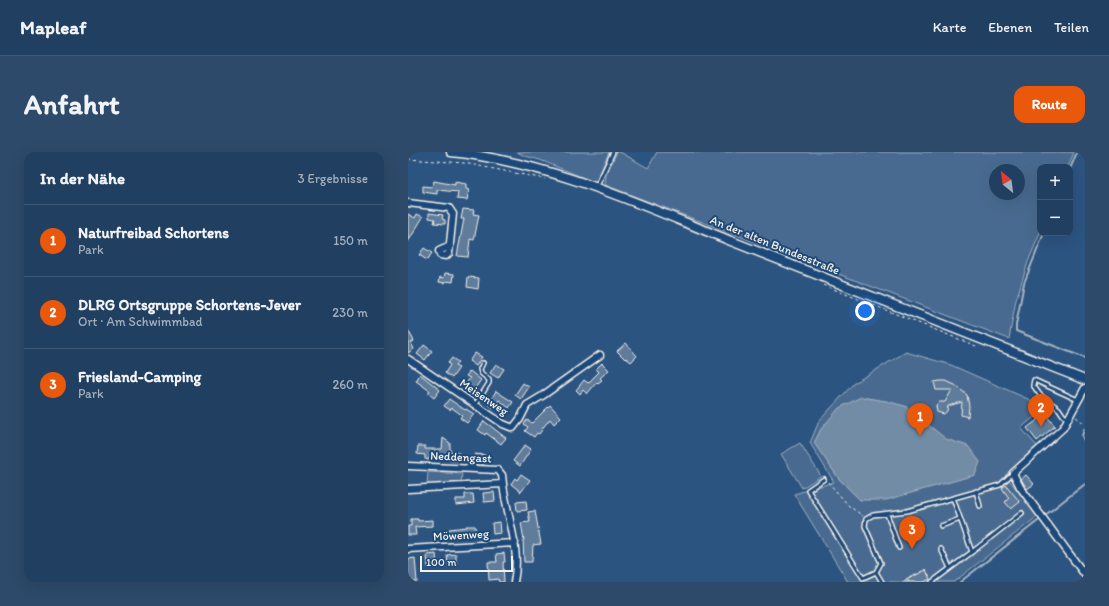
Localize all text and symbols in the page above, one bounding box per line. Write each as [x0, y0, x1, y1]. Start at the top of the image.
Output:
text: Mapleaf [20, 16, 86, 39]
text: Karte [933, 19, 966, 36]
text: Ebenen [988, 19, 1032, 36]
text: Teilen [1054, 19, 1089, 36]
button: Route [1014, 86, 1085, 123]
text: Anfahrt [24, 87, 119, 121]
north arrow [989, 164, 1025, 200]
map controls [1037, 164, 1073, 236]
button: + [1037, 164, 1073, 200]
text: In der Nähe [40, 168, 125, 188]
text: 3 Ergebnisse [298, 171, 368, 186]
button: − [1037, 200, 1073, 236]
street label: An der alten Bundesstraße [708, 213, 842, 278]
text: Naturfreibad Schortens [78, 224, 229, 242]
text: 1 [50, 233, 56, 248]
text: 150 m [333, 233, 368, 248]
text: Park [78, 242, 104, 257]
text: DLRG Ortsgruppe Schortens-Jever [78, 296, 301, 314]
your location [855, 301, 875, 321]
text: 2 [50, 305, 56, 320]
text: 230 m [332, 305, 368, 320]
text: Ort · Am Schwimmbad [78, 314, 202, 329]
text: Friesland-Camping [78, 368, 201, 386]
street label: Meisenweg [457, 376, 512, 419]
text: 3 [49, 377, 57, 392]
text: 260 m [332, 377, 368, 392]
text: Park [78, 386, 104, 401]
pin: 2 [1028, 394, 1054, 427]
pin: 1 [907, 403, 933, 436]
street label: Neddengast [430, 448, 493, 466]
pin: 3 [899, 516, 925, 549]
street label: Möwenweg [433, 527, 490, 543]
scale bar [420, 554, 513, 573]
text: 100 m [426, 556, 456, 569]

